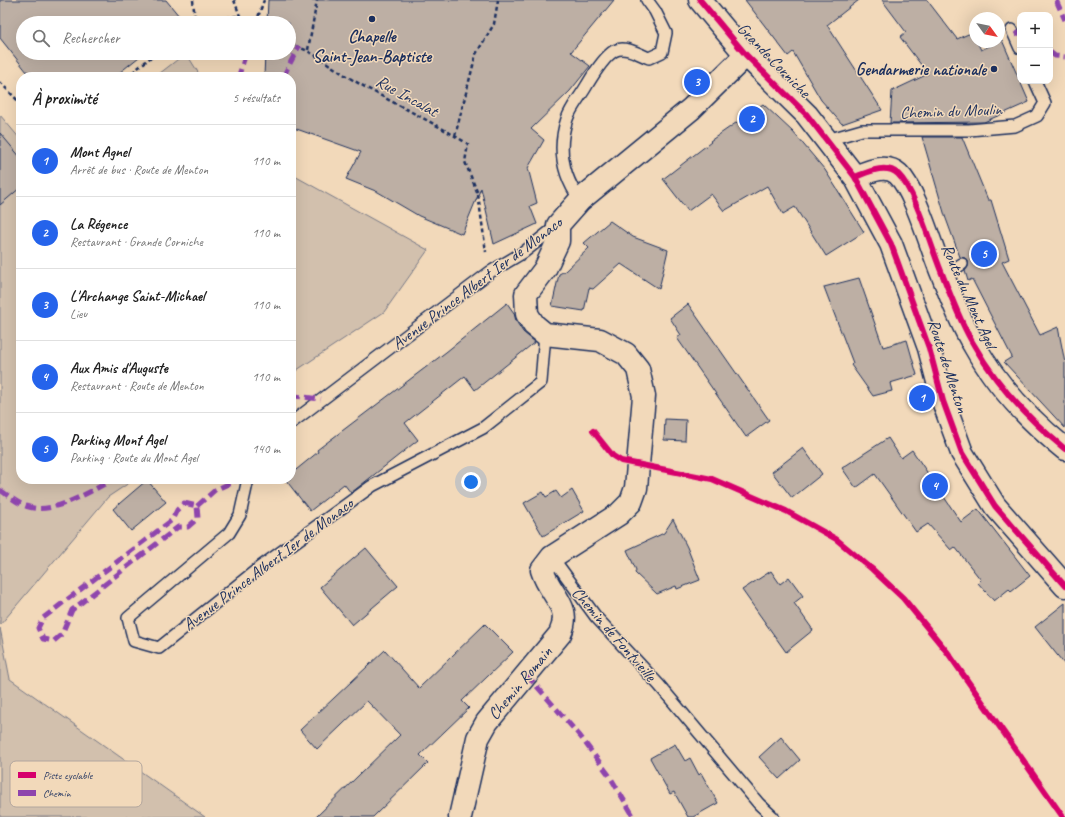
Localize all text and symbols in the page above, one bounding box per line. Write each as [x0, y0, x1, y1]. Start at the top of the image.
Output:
north arrow [969, 12, 1005, 48]
map controls [1017, 12, 1053, 84]
button: + [1017, 12, 1053, 48]
marker: Chapelle Saint-Jean-Baptiste [367, 14, 377, 24]
search box [16, 16, 296, 60]
street label: Grande Corniche [733, 18, 816, 103]
place label: Chapelle Saint-Jean-Baptiste [313, 26, 433, 67]
icon: search [30, 27, 52, 49]
text: Rechercher [62, 29, 120, 48]
button: − [1017, 48, 1053, 84]
place label: Gendarmerie nationale [856, 59, 988, 80]
marker: Gendarmerie nationale [989, 64, 999, 74]
pin: 3 [684, 67, 710, 97]
street label: Rue Incalat [372, 70, 444, 123]
text: À proximité [32, 88, 97, 109]
text: 5 résultats [232, 90, 280, 106]
street label: Chemin du Moulin [900, 99, 1004, 123]
pin: 2 [739, 104, 765, 134]
text: Mont Agnel [70, 143, 130, 162]
text: 1 [42, 153, 48, 169]
text: 110 m [252, 153, 280, 169]
text: Arrêt de bus · Route de Menton [70, 162, 208, 178]
street label: Avenue Prince Albert Ier de Monaco [388, 211, 568, 354]
text: La Régence [70, 215, 127, 234]
text: 2 [42, 225, 48, 241]
text: 110 m [252, 225, 280, 241]
text: Restaurant · Grande Corniche [70, 234, 203, 250]
pin: 5 [971, 239, 997, 269]
street label: Route du Mont Agel [937, 240, 1003, 354]
text: L'Archange Saint-Michael [70, 287, 205, 306]
text: 3 [42, 297, 48, 313]
text: 110 m [252, 297, 280, 313]
text: Lieu [70, 306, 87, 322]
street label: Route de Menton [923, 316, 973, 416]
text: Aux Amis d'Auguste [70, 359, 168, 378]
text: 4 [42, 369, 48, 385]
text: 110 m [252, 369, 280, 385]
text: Restaurant · Route de Menton [70, 378, 204, 394]
pin: 1 [909, 383, 935, 413]
text: Parking Mont Agel [70, 431, 166, 450]
text: 5 [42, 441, 48, 457]
text: 140 m [252, 441, 280, 457]
text: Parking · Route du Mont Agel [70, 450, 198, 466]
pin: 4 [922, 471, 948, 501]
your location [461, 472, 481, 492]
street label: Avenue Prince Albert Ier de Monaco [179, 492, 359, 635]
street label: Chemin de Fontvieille [567, 582, 662, 687]
street label: Chemin Romain [483, 642, 557, 724]
legend [10, 761, 142, 807]
text: Piste cyclable [43, 768, 94, 782]
text: Chemin [43, 786, 72, 800]

